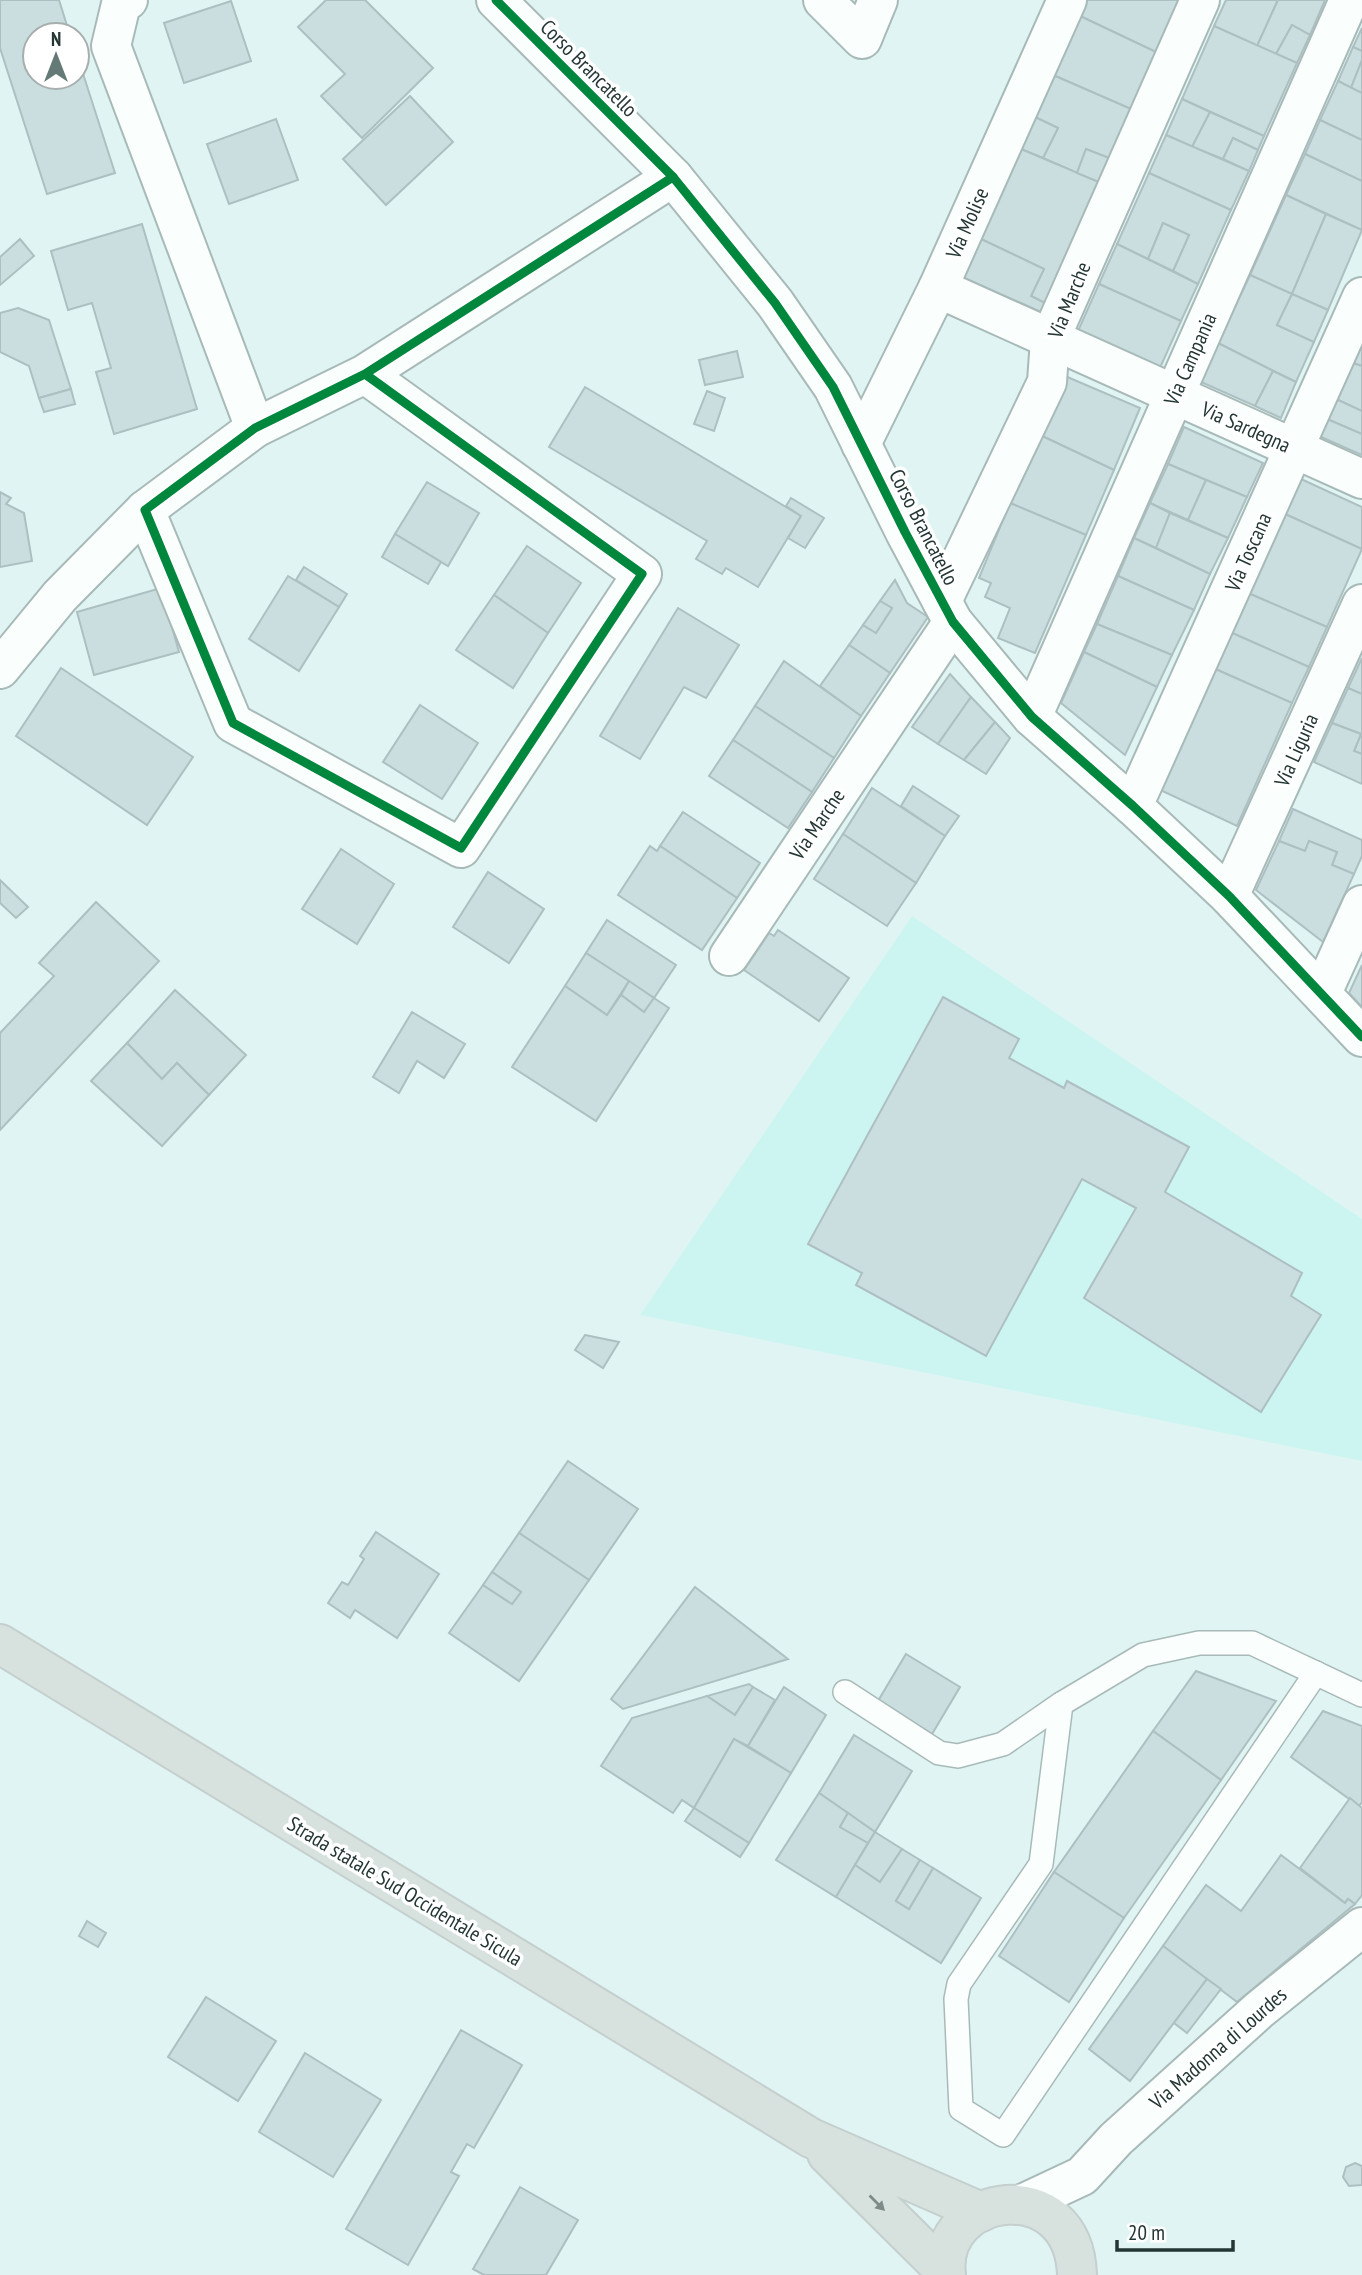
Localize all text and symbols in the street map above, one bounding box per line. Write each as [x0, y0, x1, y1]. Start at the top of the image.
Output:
street label: Corso Brancatello [535, 14, 643, 122]
north arrow [21, 21, 91, 91]
text: N [51, 27, 61, 51]
street label: Via Molise [939, 183, 995, 264]
street label: Via Marche [1041, 258, 1097, 343]
street label: Via Campania [1157, 309, 1222, 410]
street label: Via Sardegna [1196, 395, 1295, 459]
street label: Corso Brancatello [883, 464, 965, 590]
street label: Via Toscana [1218, 508, 1277, 597]
street label: Via Liguria [1268, 709, 1324, 792]
street label: Via Marche [783, 783, 851, 866]
street label: Strada statale Sud Occidentale Sicula [283, 1810, 527, 1972]
street label: Via Madonna di Lourdes [1143, 1981, 1292, 2116]
one-way arrow [868, 2194, 884, 2211]
scale bar [1117, 2208, 1232, 2252]
text: 20 m [1128, 2219, 1165, 2246]

